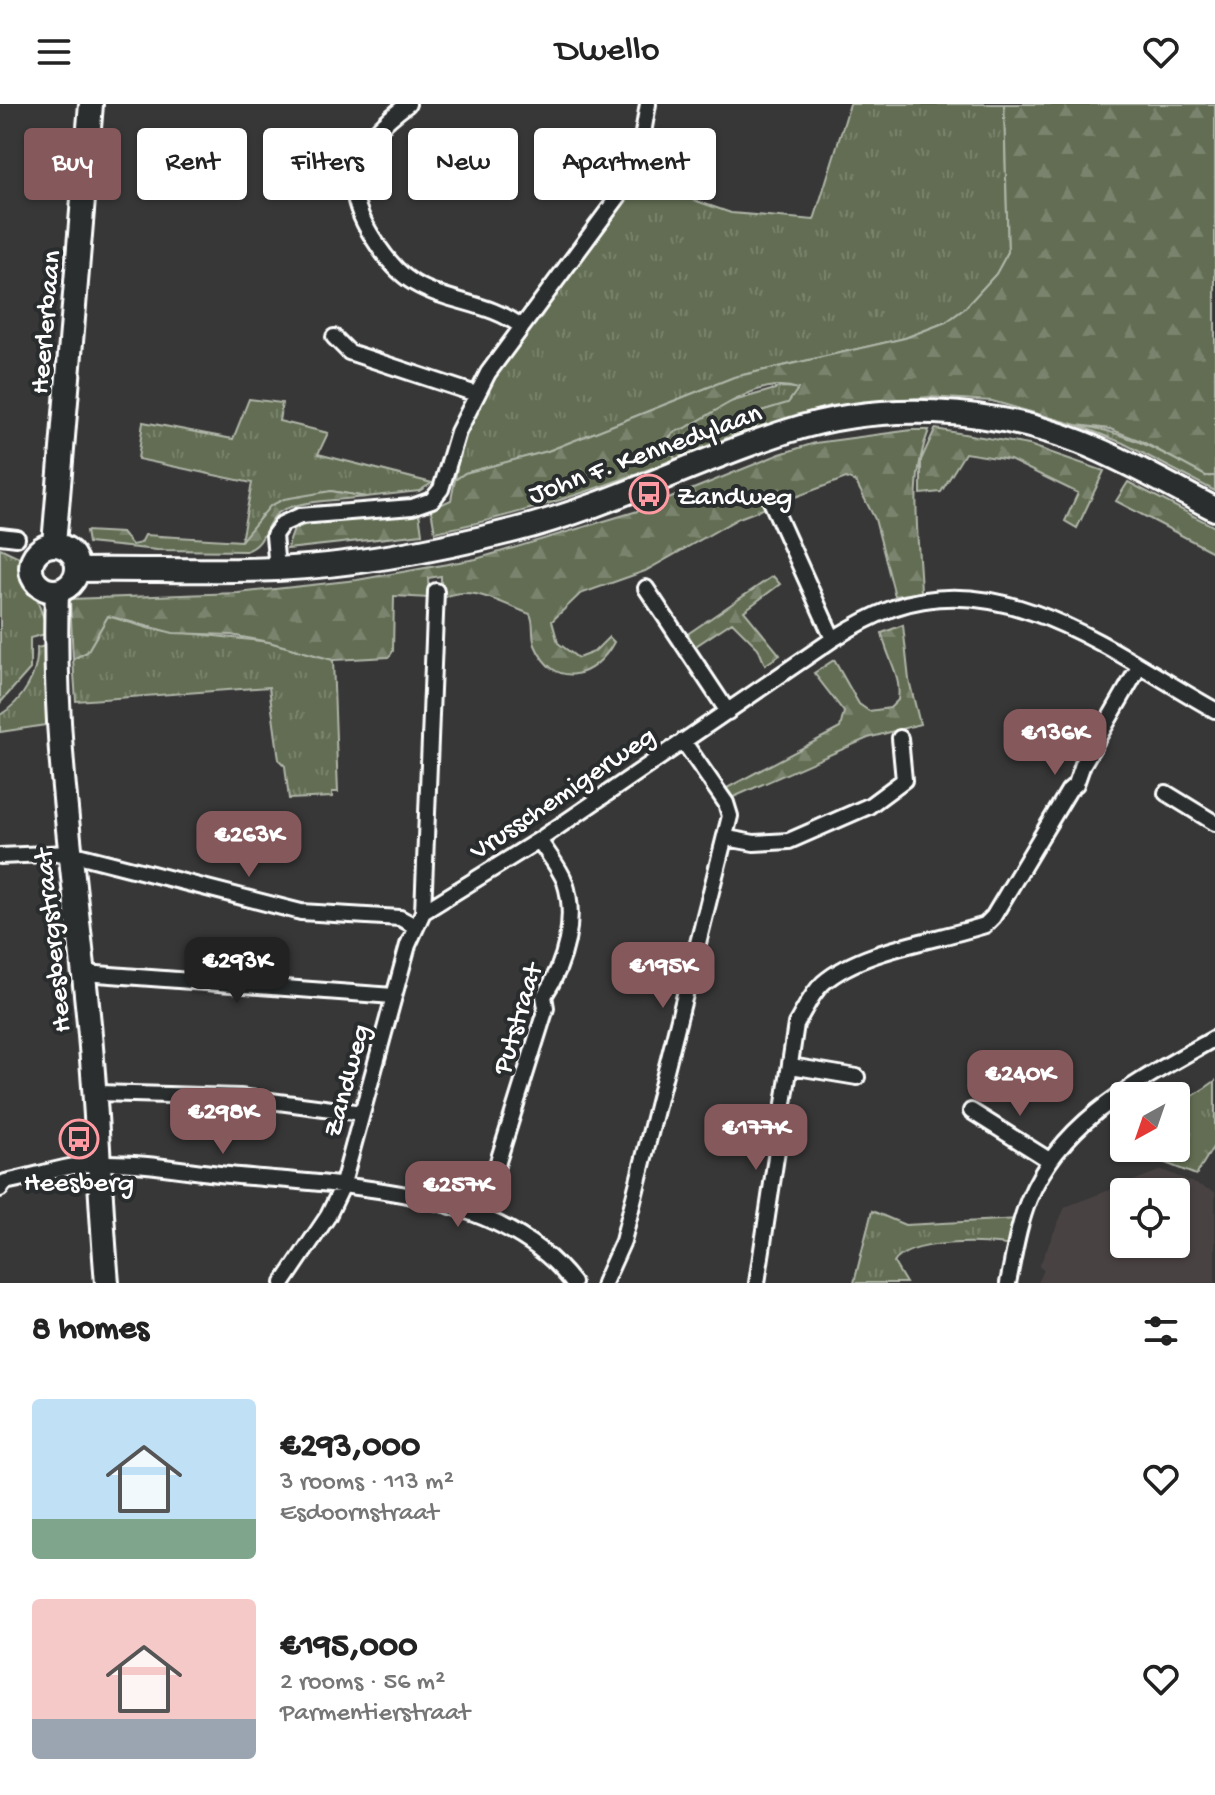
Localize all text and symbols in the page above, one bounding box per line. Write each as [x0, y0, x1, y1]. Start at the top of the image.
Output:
icon: menu [32, 30, 76, 74]
icon: heart [1139, 30, 1183, 74]
text: Dwello [555, 31, 660, 74]
chip: Buy [24, 128, 121, 200]
chip: Rent [137, 128, 247, 200]
chip: Filters [263, 128, 392, 200]
chip: New [408, 128, 518, 200]
chip: Apartment [534, 128, 716, 200]
street label: Heerlerbaan [25, 248, 70, 396]
street label: John F. Kennedylaan [524, 397, 767, 513]
bus stop icon: Zandweg [628, 473, 670, 515]
place label: Zandweg [677, 482, 792, 515]
pin: €136K [999, 709, 1111, 777]
text: €136K [1022, 719, 1088, 750]
street label: Vrusschemigerweg [464, 721, 663, 870]
pin: €263K [193, 811, 305, 879]
text: €263K [214, 821, 284, 852]
street label: Heesbergstraat [28, 845, 81, 1034]
pin: €293K [181, 937, 293, 1005]
pin: €195K [607, 942, 719, 1010]
text: €293K [202, 947, 272, 978]
text: €195K [630, 952, 697, 983]
street label: Putstraat [487, 957, 553, 1080]
street label: Zandweg [317, 1021, 379, 1141]
pin: €240K [964, 1050, 1076, 1118]
text: €240K [985, 1060, 1055, 1091]
north arrow [1110, 1082, 1190, 1162]
map controls [1110, 1082, 1190, 1258]
pin: €298K [167, 1088, 279, 1156]
text: €298K [188, 1098, 258, 1129]
pin: €177K [700, 1104, 812, 1172]
text: €177K [722, 1114, 790, 1145]
bus stop icon: Heesberg [58, 1118, 100, 1160]
pin: €257K [402, 1161, 514, 1229]
place label: Heesberg [24, 1168, 134, 1201]
text: €257K [423, 1171, 493, 1202]
button: locate [1110, 1178, 1190, 1258]
icon: filters [1139, 1309, 1183, 1353]
text: 8 homes [32, 1311, 149, 1351]
text: €293,000 [280, 1428, 420, 1468]
icon: home [96, 1431, 192, 1527]
icon: heart [1139, 1457, 1183, 1501]
text: 3 rooms · 113 m² [280, 1468, 454, 1499]
text: Esdoornstraat [280, 1499, 438, 1530]
text: €195,000 [280, 1628, 417, 1668]
icon: home [96, 1631, 192, 1727]
icon: heart [1139, 1657, 1183, 1701]
text: 2 rooms · 56 m² [280, 1668, 445, 1699]
text: Parmentierstraat [280, 1699, 470, 1730]

